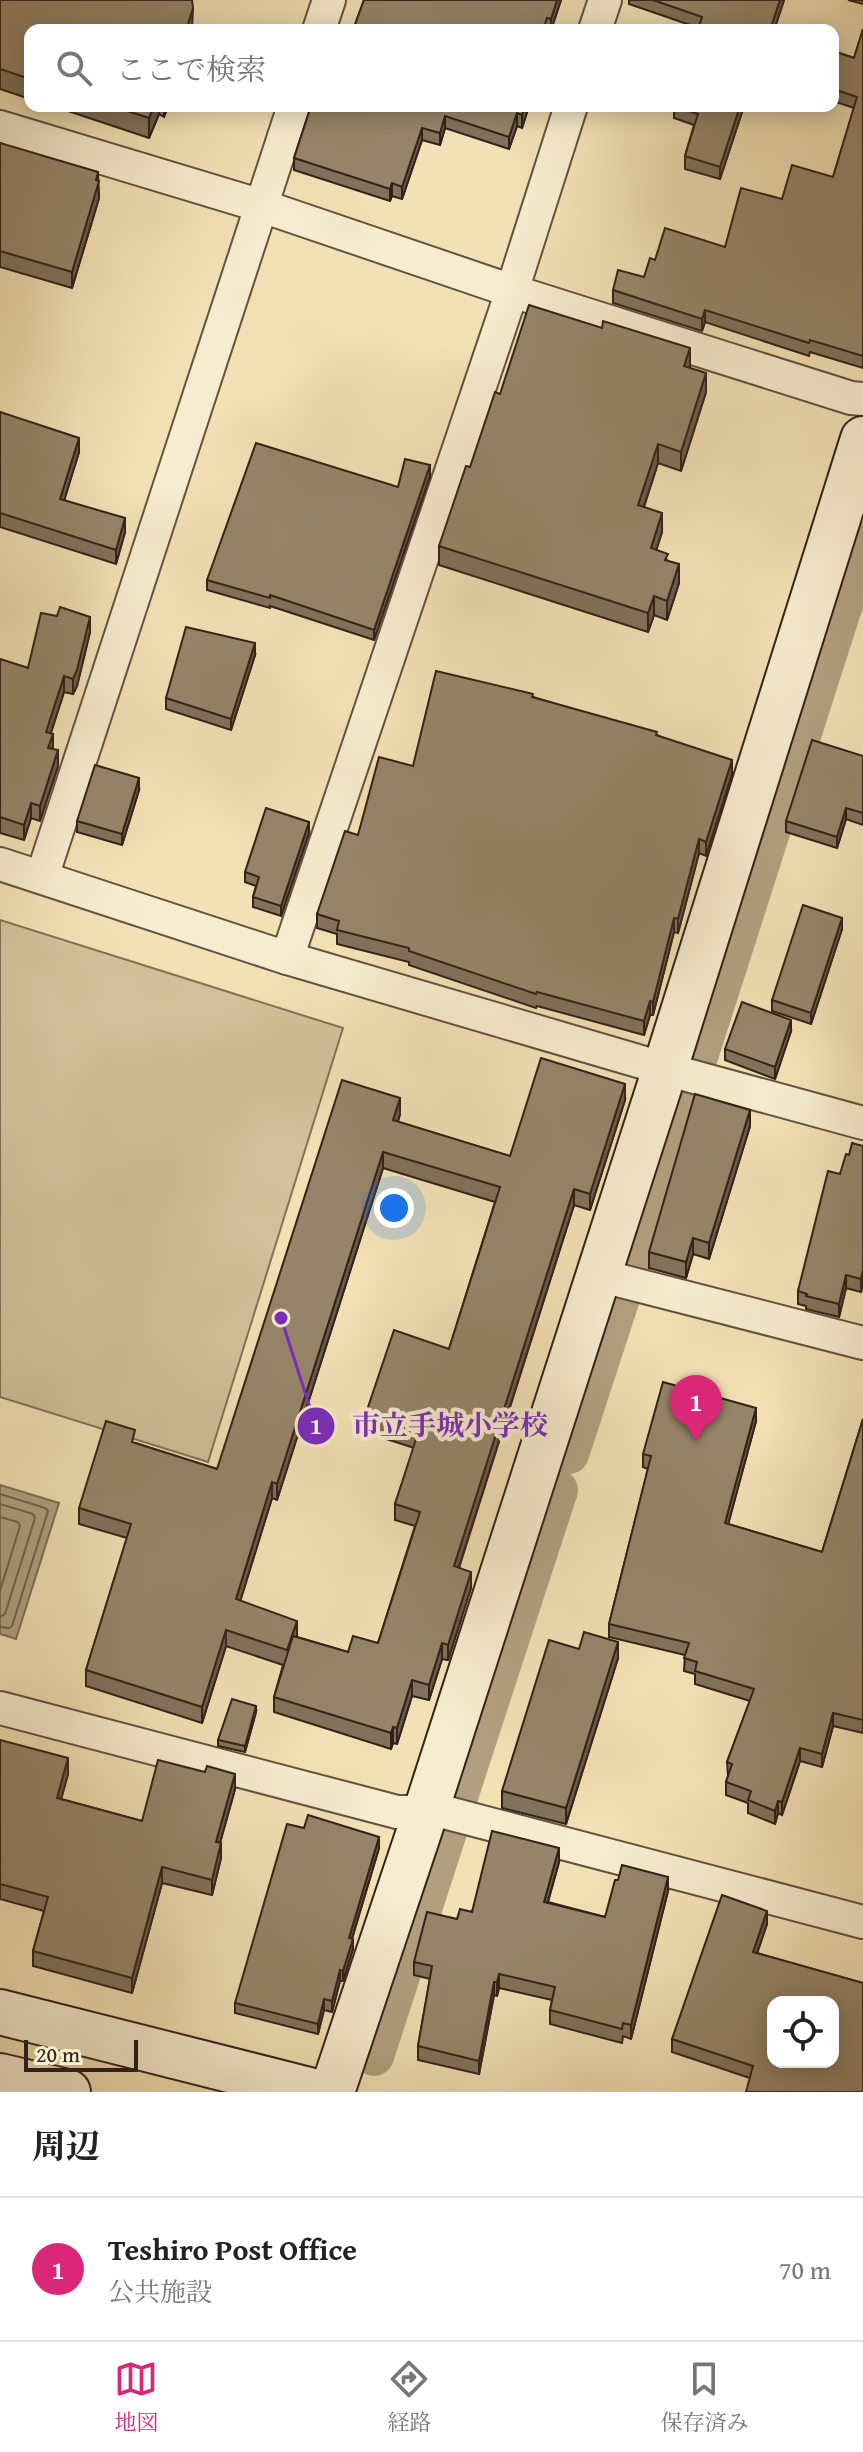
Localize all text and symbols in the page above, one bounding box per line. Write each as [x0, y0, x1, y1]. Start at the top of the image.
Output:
search box [24, 24, 839, 112]
icon: search [52, 46, 96, 90]
text: ここで検索 [116, 47, 266, 91]
your location [374, 1188, 414, 1228]
pin: 1 [670, 1375, 722, 1441]
callout: 市立手城小学校 [296, 1400, 564, 1452]
text: 市立手城小学校 [352, 1404, 548, 1445]
text: 1 [310, 1408, 322, 1443]
map controls [767, 1996, 839, 2068]
button: locate [767, 1996, 839, 2068]
scale bar [24, 2036, 138, 2072]
text: 20 m [36, 2038, 80, 2070]
text: 周辺 [32, 2121, 100, 2170]
text: Teshiro Post Office [108, 2227, 357, 2271]
text: 1 [51, 2250, 65, 2289]
text: 70 m [779, 2250, 831, 2289]
text: 公共施設 [108, 2272, 212, 2311]
tab: 地図 [114, 2357, 159, 2438]
tab: 経路 [387, 2357, 432, 2438]
tab: 保存済み [660, 2357, 749, 2438]

